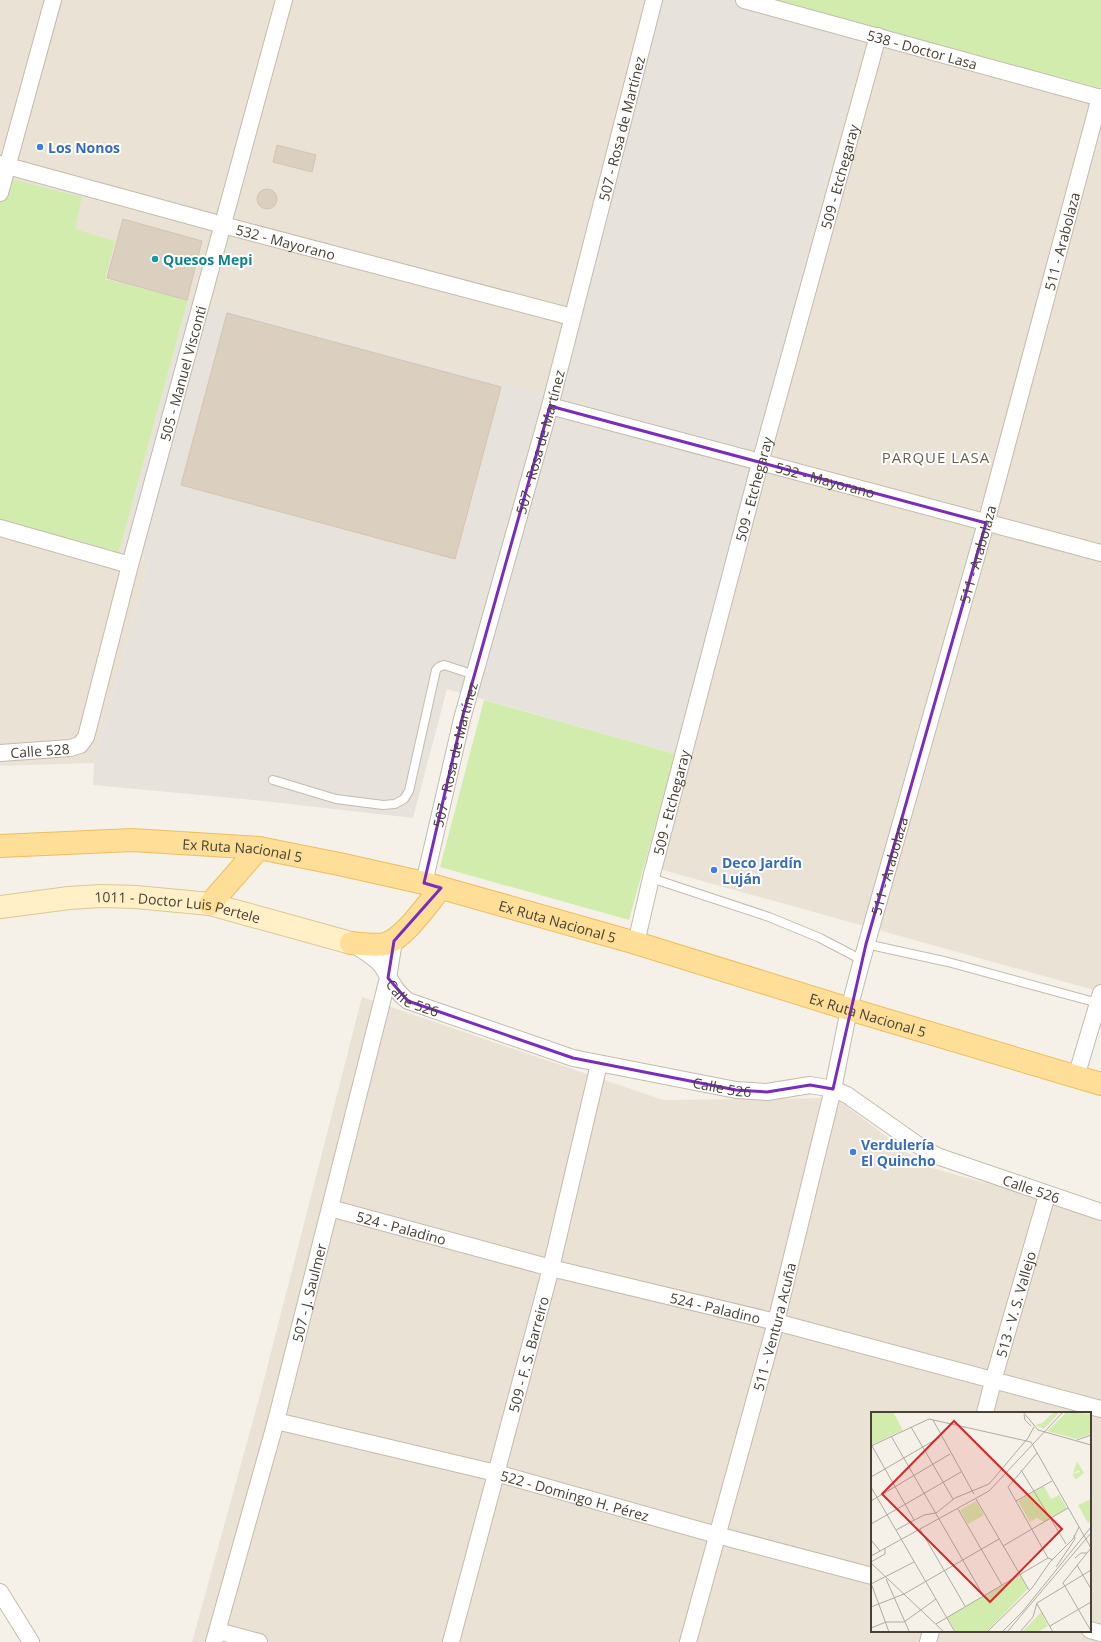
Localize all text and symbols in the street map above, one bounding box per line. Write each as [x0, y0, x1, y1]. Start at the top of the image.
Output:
street label: 538 - Doctor Lasa [865, 25, 980, 73]
street label: 507 - Rosa de Martínez [593, 54, 649, 203]
street label: 509 - Etchegaray [816, 121, 863, 231]
place label: Los Nonos [48, 138, 120, 157]
marker: Los Nonos [35, 142, 45, 152]
street label: 511 - Arabolaza [1039, 190, 1084, 292]
street label: 532 - Mayorano [234, 219, 337, 264]
place label: Quesos Mepi [163, 250, 252, 269]
marker: Quesos Mepi [150, 254, 160, 264]
street label: 505 - Manuel Visconti [155, 303, 210, 443]
street label: 507 - Rosa de Martínez [511, 367, 568, 516]
street label: 509 - Etchegaray [730, 433, 777, 543]
district label: PARQUE LASA [882, 447, 990, 467]
street label: 532 - Mayorano [774, 457, 877, 502]
street label: 511 - Arabolaza [954, 503, 1000, 605]
street label: 507 - Rosa de Martínez [428, 679, 482, 829]
street label: Calle 528 [10, 739, 70, 762]
street label: 509 - Etchegaray [648, 747, 694, 857]
street label: 511 - Arabolaza [866, 815, 912, 917]
street label: Ex Ruta Nacional 5 [182, 834, 304, 866]
place label: Deco Jardín Luján [722, 853, 802, 888]
marker: Deco Jardín Luján [709, 865, 719, 875]
street label: 1011 - Doctor Luis Pertele [94, 886, 263, 927]
street label: Ex Ruta Nacional 5 [497, 895, 618, 946]
street label: Calle 526 [382, 976, 442, 1020]
street label: Ex Ruta Nacional 5 [807, 988, 928, 1041]
street label: Calle 526 [691, 1072, 752, 1100]
place label: Verdulería El Quincho [861, 1135, 936, 1170]
marker: Verdulería El Quincho [848, 1147, 858, 1157]
street label: Calle 526 [1000, 1170, 1063, 1207]
street label: 524 - Paladino [354, 1206, 449, 1249]
street label: 507 - J. Saulmer [287, 1241, 330, 1344]
street label: 513 - V. S. Vallejo [991, 1249, 1040, 1359]
street label: 511 - Ventura Acuña [748, 1260, 800, 1393]
street label: 524 - Paladino [668, 1287, 763, 1327]
street label: 509 - F. S. Barreiro [503, 1294, 553, 1414]
inset map [871, 1412, 1091, 1632]
street label: 522 - Domingo H. Pérez [499, 1465, 652, 1525]

